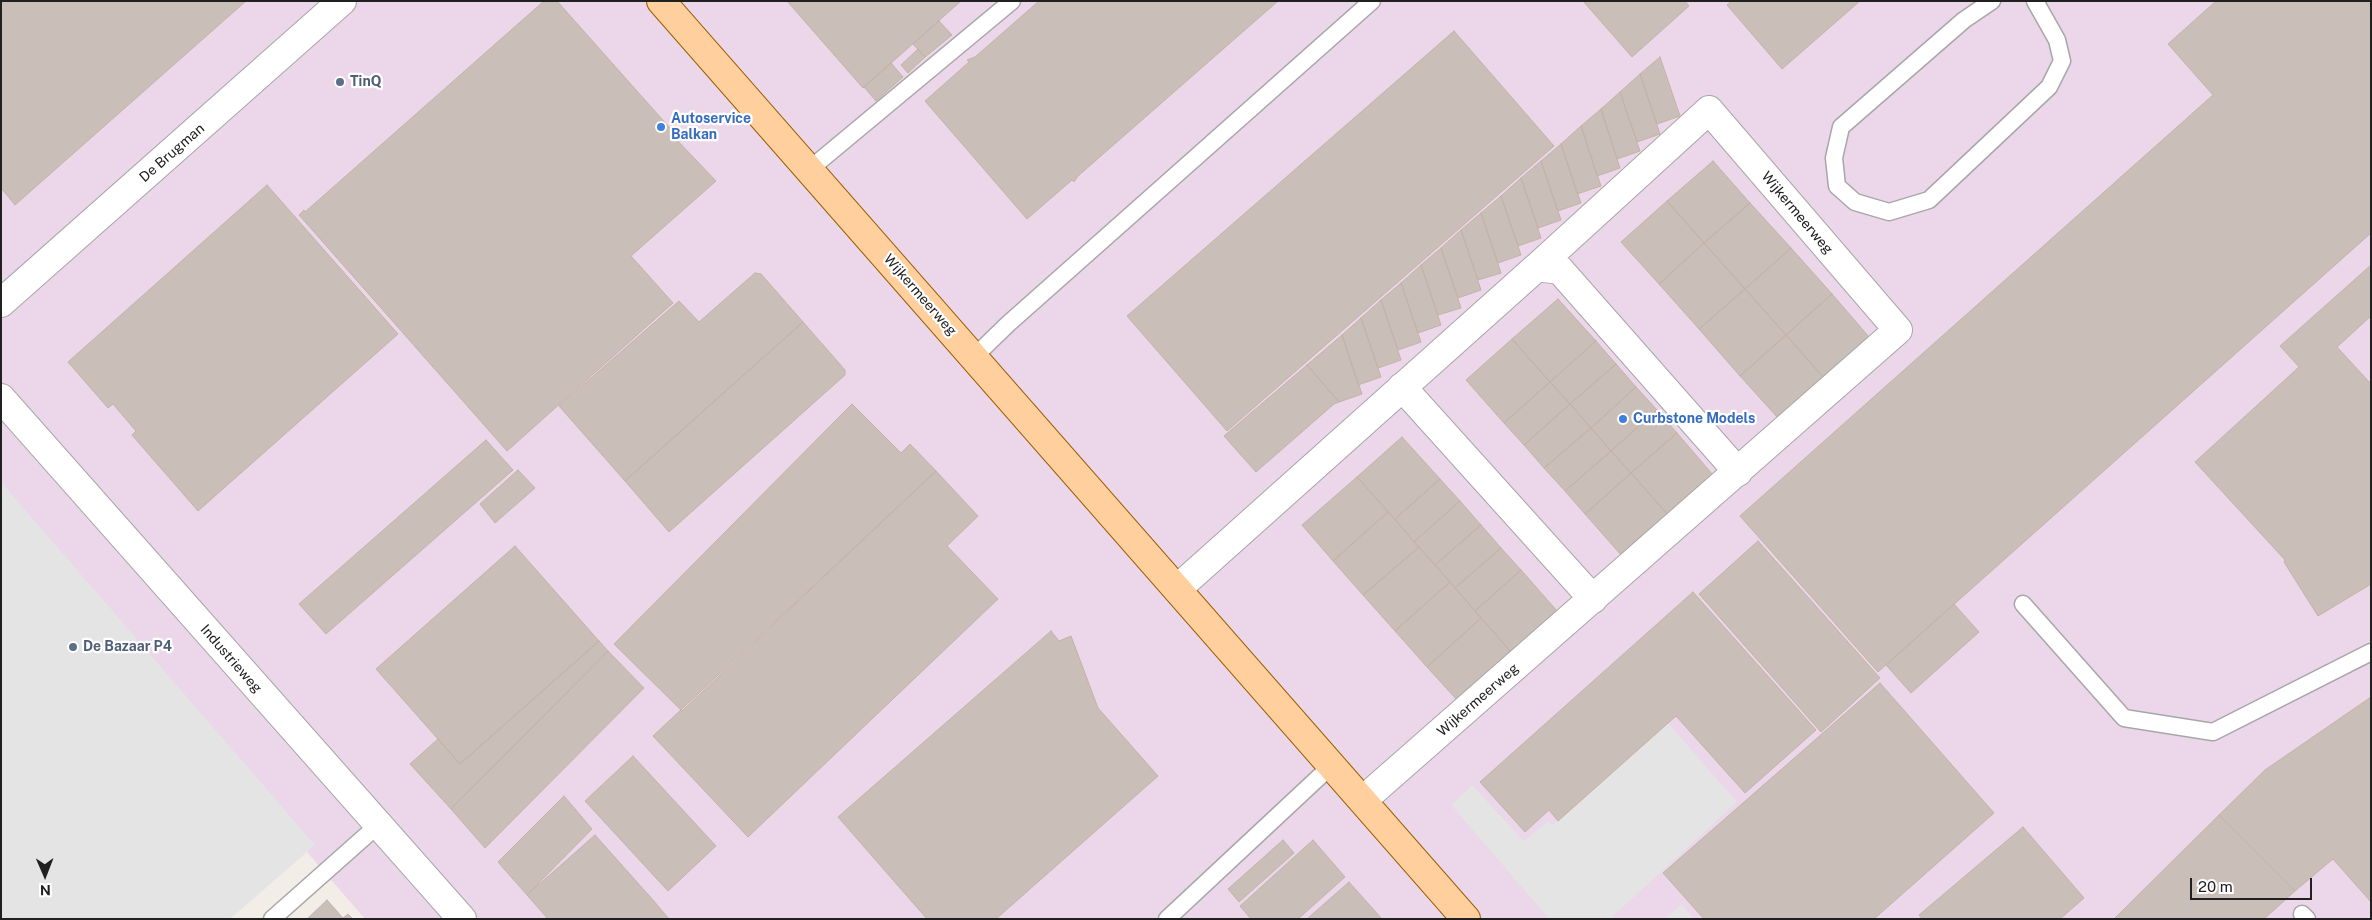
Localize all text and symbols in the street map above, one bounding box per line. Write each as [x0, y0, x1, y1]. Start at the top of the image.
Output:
place label: TinQ [350, 74, 382, 90]
marker: TinQ [334, 76, 346, 88]
place label: Autoservice Balkan [671, 111, 751, 144]
street label: De Brugman [136, 120, 208, 186]
marker: Autoservice Balkan [655, 121, 667, 133]
street label: Wijkermeerweg [1758, 168, 1836, 258]
street label: Wijkermeerweg [880, 251, 960, 339]
place label: Curbstone Models [1633, 411, 1755, 427]
marker: Curbstone Models [1617, 413, 1629, 425]
street label: Industrieweg [197, 621, 265, 697]
place label: De Bazaar P4 [83, 639, 172, 655]
marker: De Bazaar P4 [67, 641, 79, 653]
street label: Wijkermeerweg [1434, 660, 1522, 740]
north arrow [20, 850, 70, 900]
scale bar [2192, 868, 2314, 900]
text: 20 m [2198, 878, 2233, 895]
text: N [40, 882, 51, 898]

